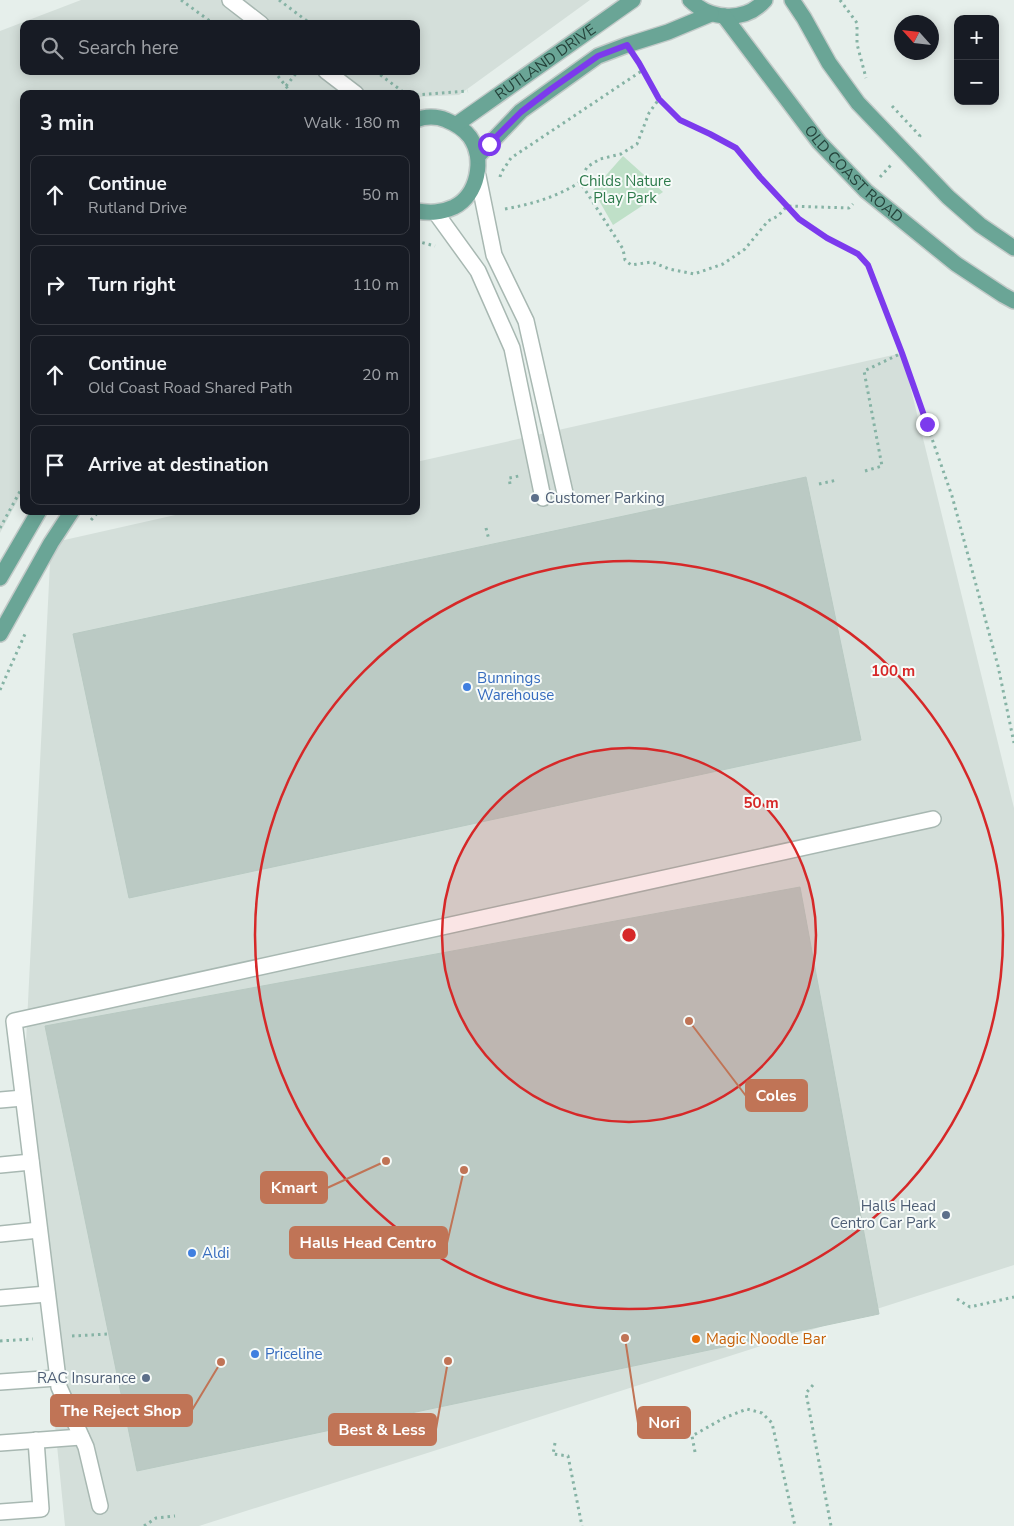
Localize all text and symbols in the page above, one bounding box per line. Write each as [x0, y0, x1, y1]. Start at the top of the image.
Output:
north arrow [894, 15, 939, 60]
map controls [954, 15, 999, 105]
button: + [954, 15, 999, 60]
street label: RUTLAND DRIVE [491, 19, 600, 104]
search box [20, 20, 420, 75]
icon: search [38, 34, 66, 62]
text: Search here [78, 35, 179, 61]
button: − [954, 60, 999, 105]
text: 3 min [40, 109, 94, 137]
text: Walk · 180 m [304, 112, 400, 134]
street label: OLD COAST ROAD [800, 121, 907, 227]
route start [478, 133, 501, 156]
text: Continue [88, 171, 167, 197]
park label: Childs Nature Play Park [579, 171, 671, 208]
icon: ahead [41, 181, 69, 209]
text: 50 m [362, 184, 399, 206]
text: Rutland Drive [88, 197, 187, 219]
icon: right [41, 271, 69, 299]
text: Turn right [88, 272, 175, 298]
text: 110 m [352, 274, 399, 296]
text: Continue [88, 351, 167, 377]
icon: ahead [41, 361, 69, 389]
text: 20 m [362, 364, 399, 386]
text: Old Coast Road Shared Path [88, 377, 293, 399]
route end [916, 413, 939, 436]
icon: arrive [41, 451, 69, 479]
text: Arrive at destination [88, 452, 269, 478]
place label: Customer Parking [545, 488, 665, 508]
marker: Customer Parking [529, 492, 541, 504]
text: 100 m [871, 661, 915, 681]
place label: Bunnings Warehouse [477, 668, 554, 705]
marker: Bunnings Warehouse [461, 681, 473, 693]
text: 50 m [743, 793, 779, 813]
centre of rings [620, 926, 638, 944]
callout: Coles [746, 1080, 807, 1111]
text: Coles [755, 1085, 797, 1107]
callout: Kmart [261, 1172, 327, 1203]
text: Kmart [271, 1177, 318, 1199]
place label: Halls Head Centro Car Park [830, 1196, 936, 1233]
marker: Halls Head Centro Car Park [940, 1209, 952, 1221]
callout: Halls Head Centro [290, 1227, 447, 1258]
text: Halls Head Centro [300, 1232, 436, 1254]
place label: Aldi [202, 1243, 230, 1263]
marker: Aldi [186, 1247, 198, 1259]
place label: Magic Noodle Bar [706, 1329, 827, 1349]
marker: Magic Noodle Bar [690, 1333, 702, 1345]
place label: Priceline [265, 1344, 322, 1364]
marker: Priceline [249, 1348, 261, 1360]
place label: RAC Insurance [37, 1368, 136, 1388]
marker: RAC Insurance [140, 1372, 152, 1384]
callout: The Reject Shop [51, 1395, 192, 1426]
text: The Reject Shop [61, 1400, 181, 1422]
callout: Nori [638, 1407, 690, 1438]
text: Nori [648, 1412, 680, 1434]
callout: Best & Less [329, 1414, 436, 1445]
text: Best & Less [338, 1419, 426, 1441]

